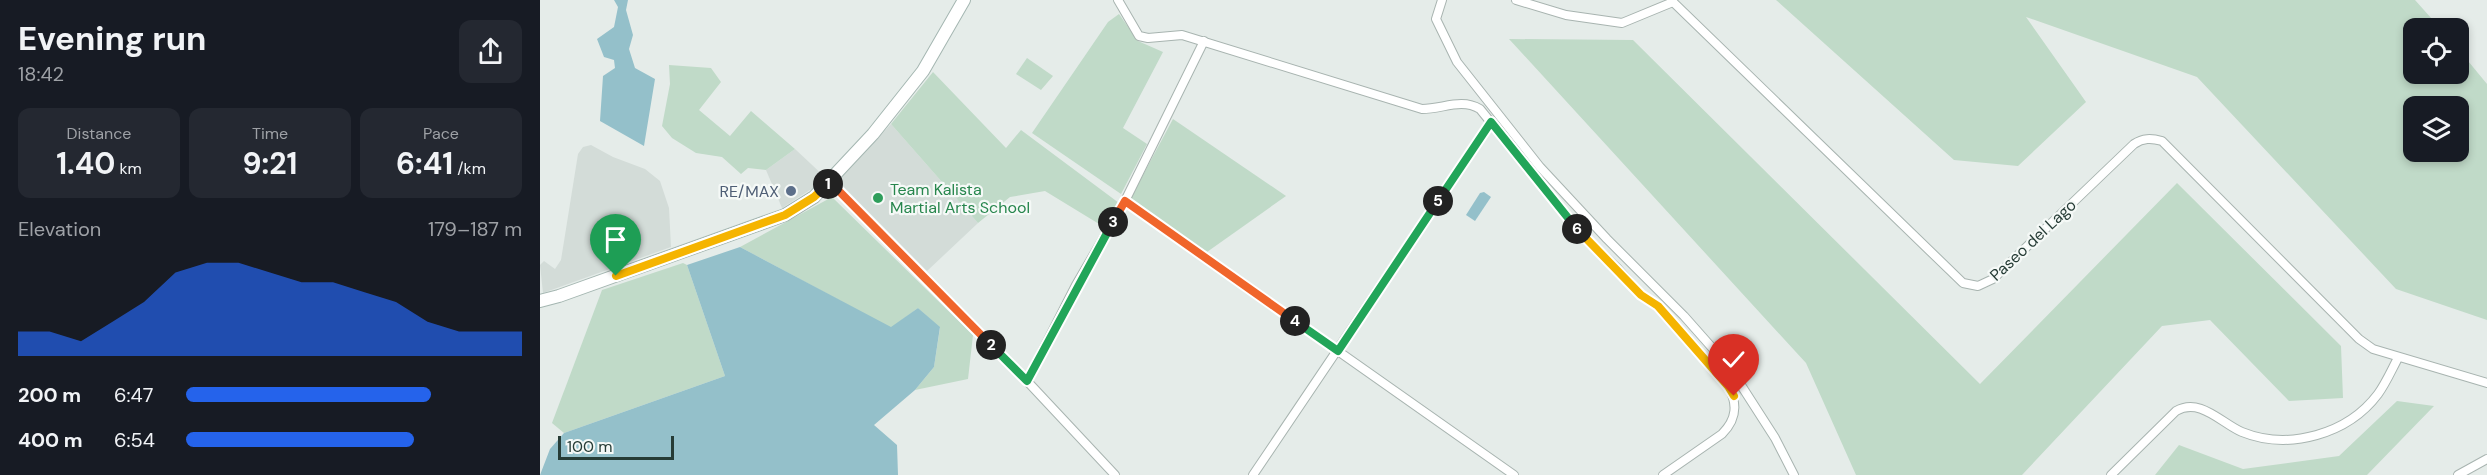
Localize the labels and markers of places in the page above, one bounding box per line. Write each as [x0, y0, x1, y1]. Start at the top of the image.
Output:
pin: 1 [813, 169, 843, 199]
place label: Team Kalista Martial Arts School [890, 179, 1030, 218]
place label: RE/MAX [720, 181, 779, 202]
marker: RE/MAX [784, 184, 798, 198]
pin: 5 [1423, 186, 1453, 216]
marker: Team Kalista Martial Arts School [871, 191, 885, 205]
pin: 3 [1098, 207, 1128, 237]
pin [590, 214, 641, 276]
pin: 6 [1562, 214, 1592, 244]
pin: 4 [1280, 306, 1310, 336]
pin: 2 [976, 330, 1006, 360]
pin [1708, 334, 1759, 396]

